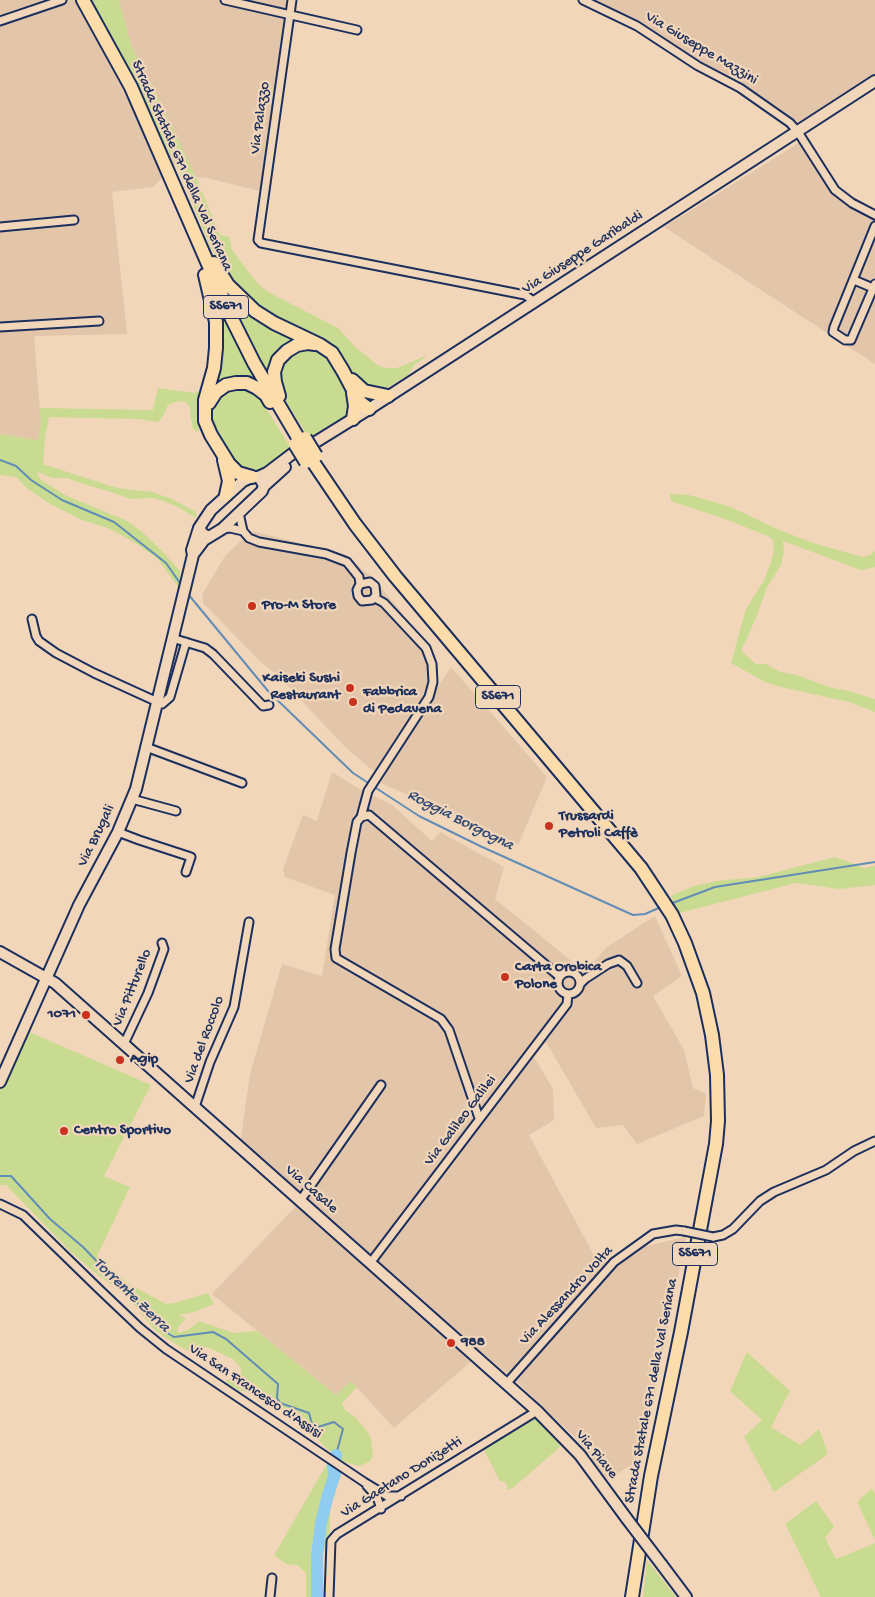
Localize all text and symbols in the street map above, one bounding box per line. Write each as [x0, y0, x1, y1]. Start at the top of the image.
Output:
street label: Via Giuseppe Mazzini [641, 8, 761, 90]
street label: Strada Statale 671 della Val Seriana [126, 58, 236, 274]
street label: Via Palazzo [247, 81, 275, 155]
street label: Via Giuseppe Garibaldi [519, 207, 647, 299]
road number: SS671 [204, 296, 248, 318]
place label: Pro-M Store [262, 597, 336, 615]
marker: Pro-M Store [246, 600, 258, 612]
place label: Kaiseki Sushi Restaurant [263, 670, 340, 705]
marker: Kaiseki Sushi Restaurant [344, 682, 356, 694]
place label: Fabbrica di Pedavena [363, 684, 442, 719]
road number: SS671 [476, 686, 520, 709]
marker: Fabbrica di Pedavena [347, 696, 359, 708]
water label: Roggia Borgogna [404, 786, 516, 856]
street label: Via Brugali [74, 802, 120, 870]
place label: Trussardi Petroli Caffè [559, 808, 638, 843]
marker: Trussardi Petroli Caffè [543, 820, 555, 832]
street label: Via Pitturello [109, 947, 157, 1029]
place label: Carta Orobica Polone [515, 959, 601, 994]
marker: Carta Orobica Polone [499, 971, 511, 983]
street label: Via del Roccolo [181, 994, 229, 1086]
place label: 1071 [48, 1006, 76, 1024]
marker: 1071 [80, 1009, 92, 1021]
place label: Agip [130, 1051, 158, 1069]
marker: Agip [114, 1054, 126, 1066]
street label: Via Galileo Galilei [421, 1072, 501, 1170]
place label: Centro Sportivo [74, 1122, 171, 1140]
marker: Centro Sportivo [58, 1125, 70, 1137]
street label: Via Casale [281, 1162, 341, 1218]
road number: SS671 [672, 1242, 718, 1266]
street label: Via Alessandro Volta [516, 1243, 618, 1349]
water label: Torrente Zerra [89, 1255, 173, 1337]
street label: Strada Statale 671 della Val Seriana [621, 1277, 683, 1505]
place label: 988 [461, 1334, 485, 1352]
marker: 988 [445, 1337, 457, 1349]
street label: Via San Francesco d'Assisi [185, 1341, 325, 1443]
street label: Via Piave [571, 1427, 621, 1483]
street label: Via Gaetano Donizetti [338, 1433, 466, 1523]

